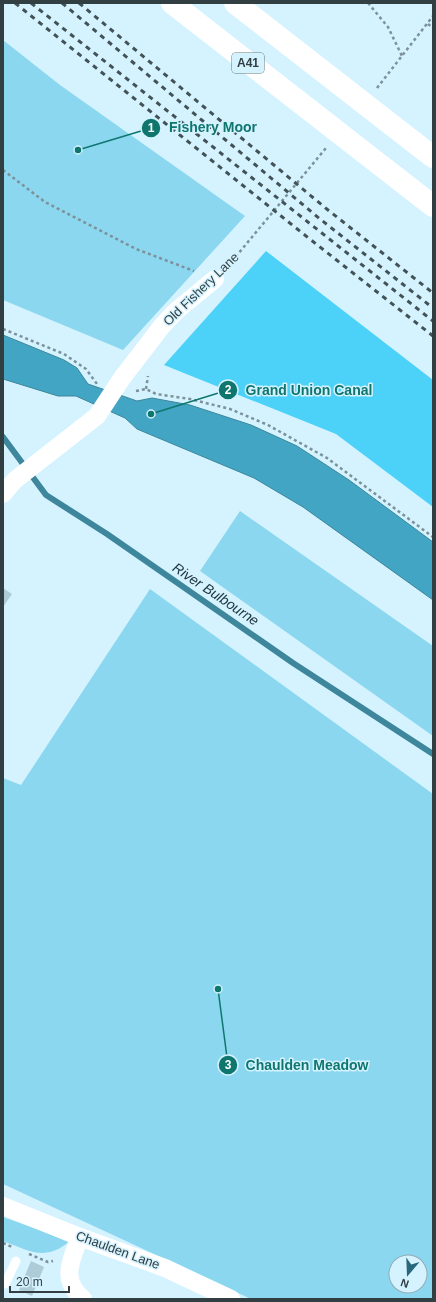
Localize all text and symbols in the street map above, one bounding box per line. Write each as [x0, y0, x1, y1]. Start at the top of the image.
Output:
road number: A41 [232, 53, 264, 73]
callout: Fishery Moor [141, 115, 265, 141]
text: Fishery Moor [169, 119, 258, 135]
text: 1 [148, 121, 155, 135]
street label: Old Fishery Lane [160, 249, 242, 329]
callout: Grand Union Canal [218, 377, 381, 403]
text: Grand Union Canal [246, 382, 372, 398]
text: 2 [225, 383, 232, 397]
water label: River Bulbourne [170, 559, 262, 629]
callout: Chaulden Meadow [218, 1052, 377, 1078]
text: Chaulden Meadow [246, 1057, 369, 1073]
text: 3 [225, 1058, 232, 1072]
street label: Chaulden Lane [74, 1228, 162, 1272]
north arrow [388, 1254, 428, 1294]
scale bar [10, 1268, 69, 1294]
text: 20 m [16, 1275, 43, 1289]
text: N [399, 1276, 410, 1290]

